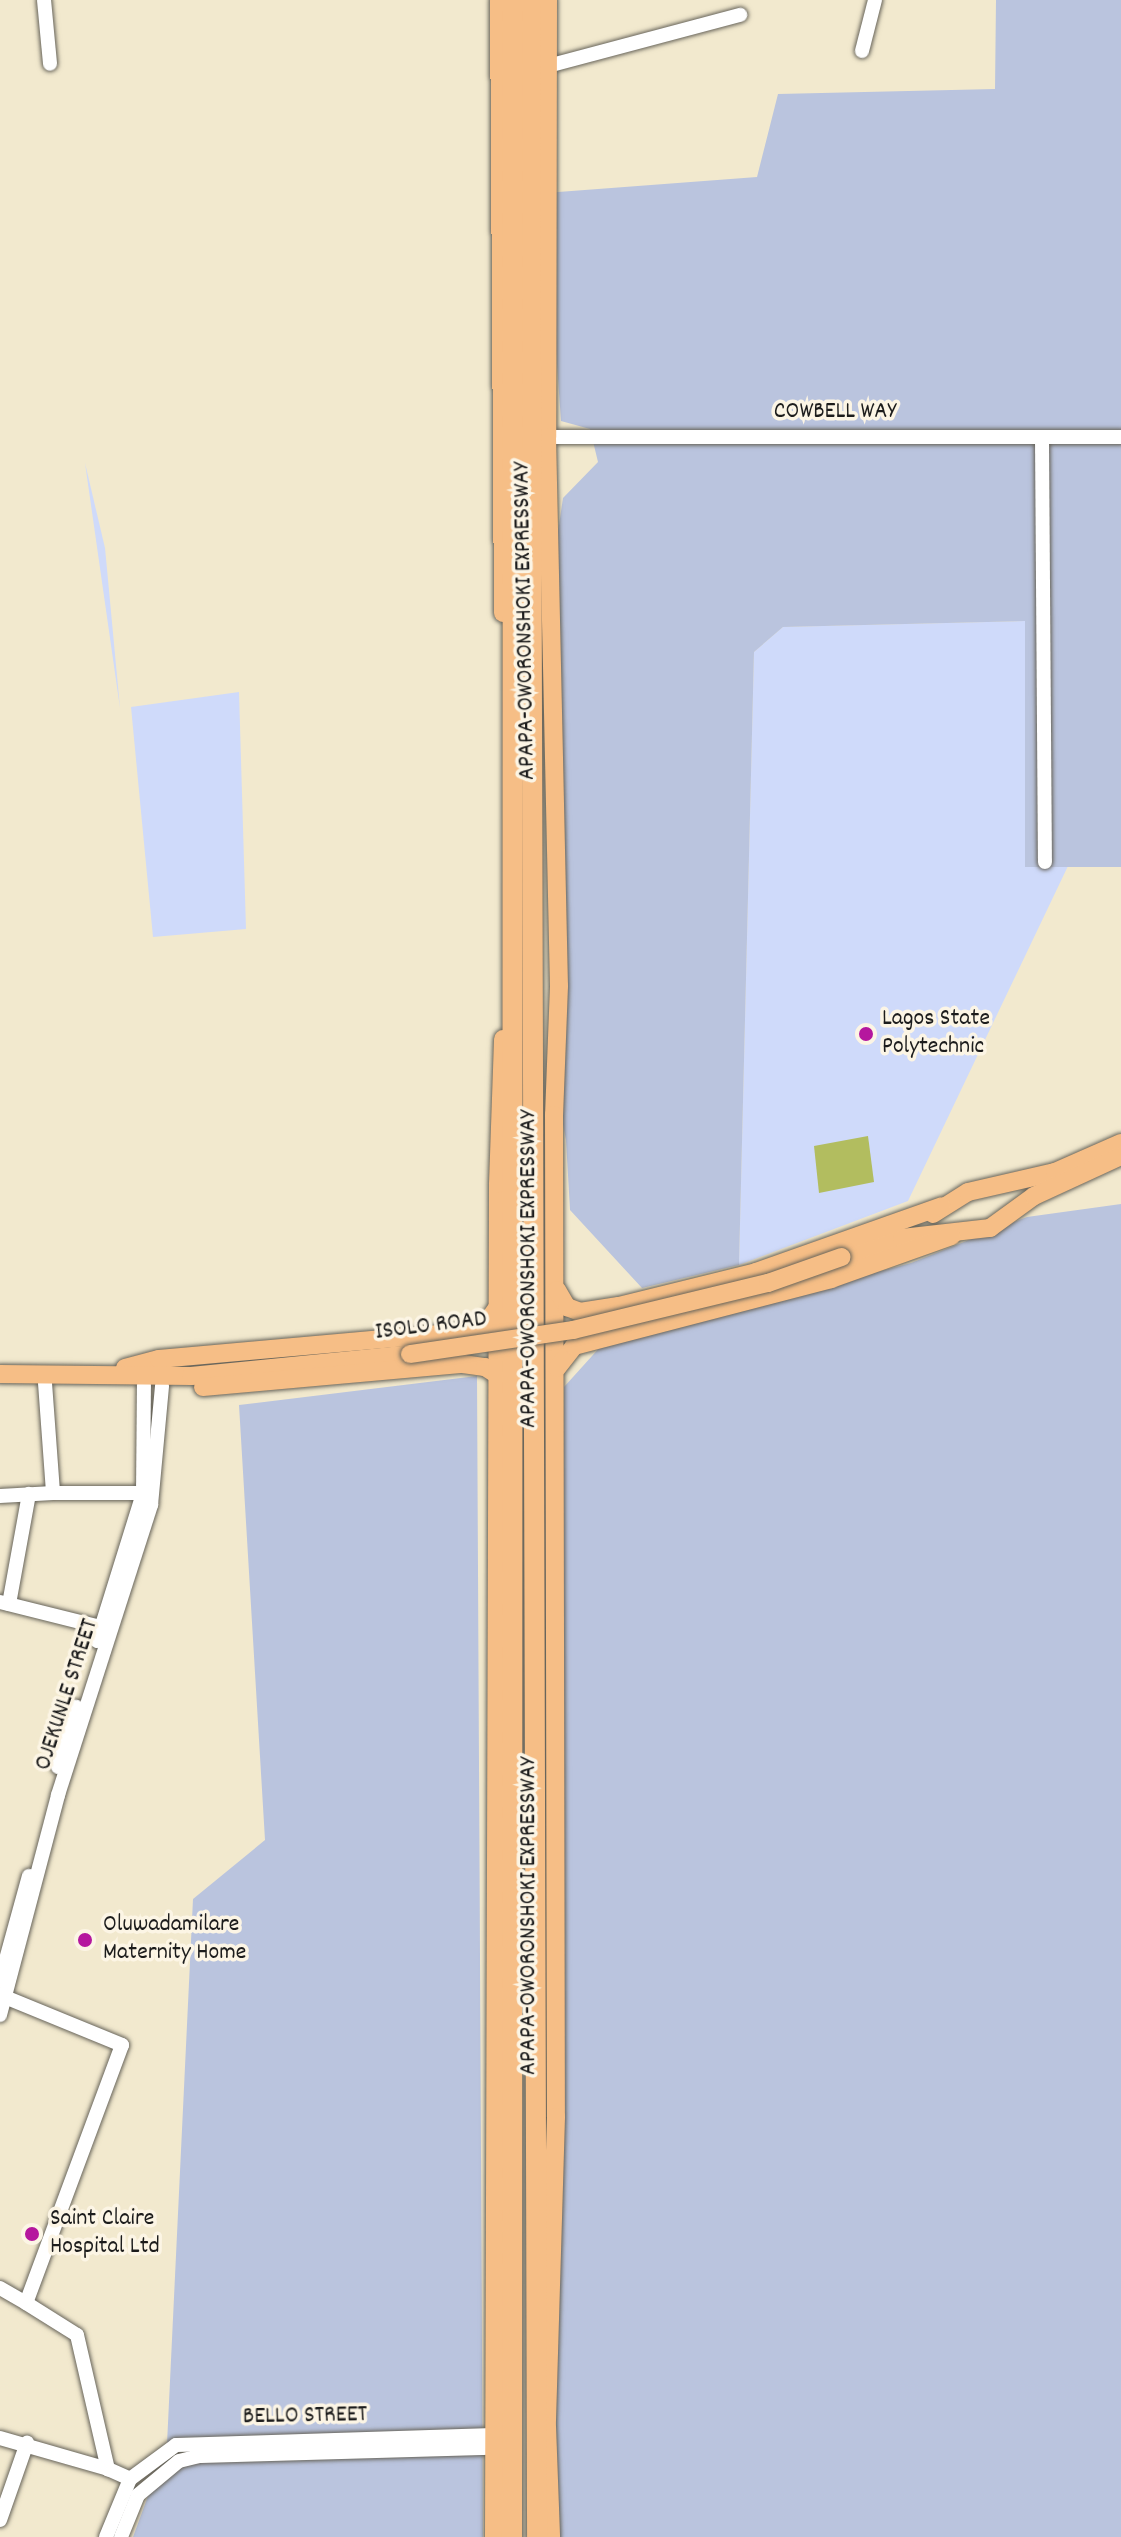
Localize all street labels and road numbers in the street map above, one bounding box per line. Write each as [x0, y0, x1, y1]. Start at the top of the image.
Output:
street label: COWBELL WAY [774, 399, 896, 427]
street label: APAPA-OWORONSHOKI EXPRESSWAY [509, 462, 543, 780]
street label: APAPA-OWORONSHOKI EXPRESSWAY [516, 1110, 544, 1428]
street label: ISOLO ROAD [374, 1306, 488, 1348]
street label: OJEKUNLE STREET [30, 1616, 106, 1774]
street label: APAPA-OWORONSHOKI EXPRESSWAY [516, 1757, 544, 2075]
street label: BELLO STREET [243, 2402, 367, 2432]

